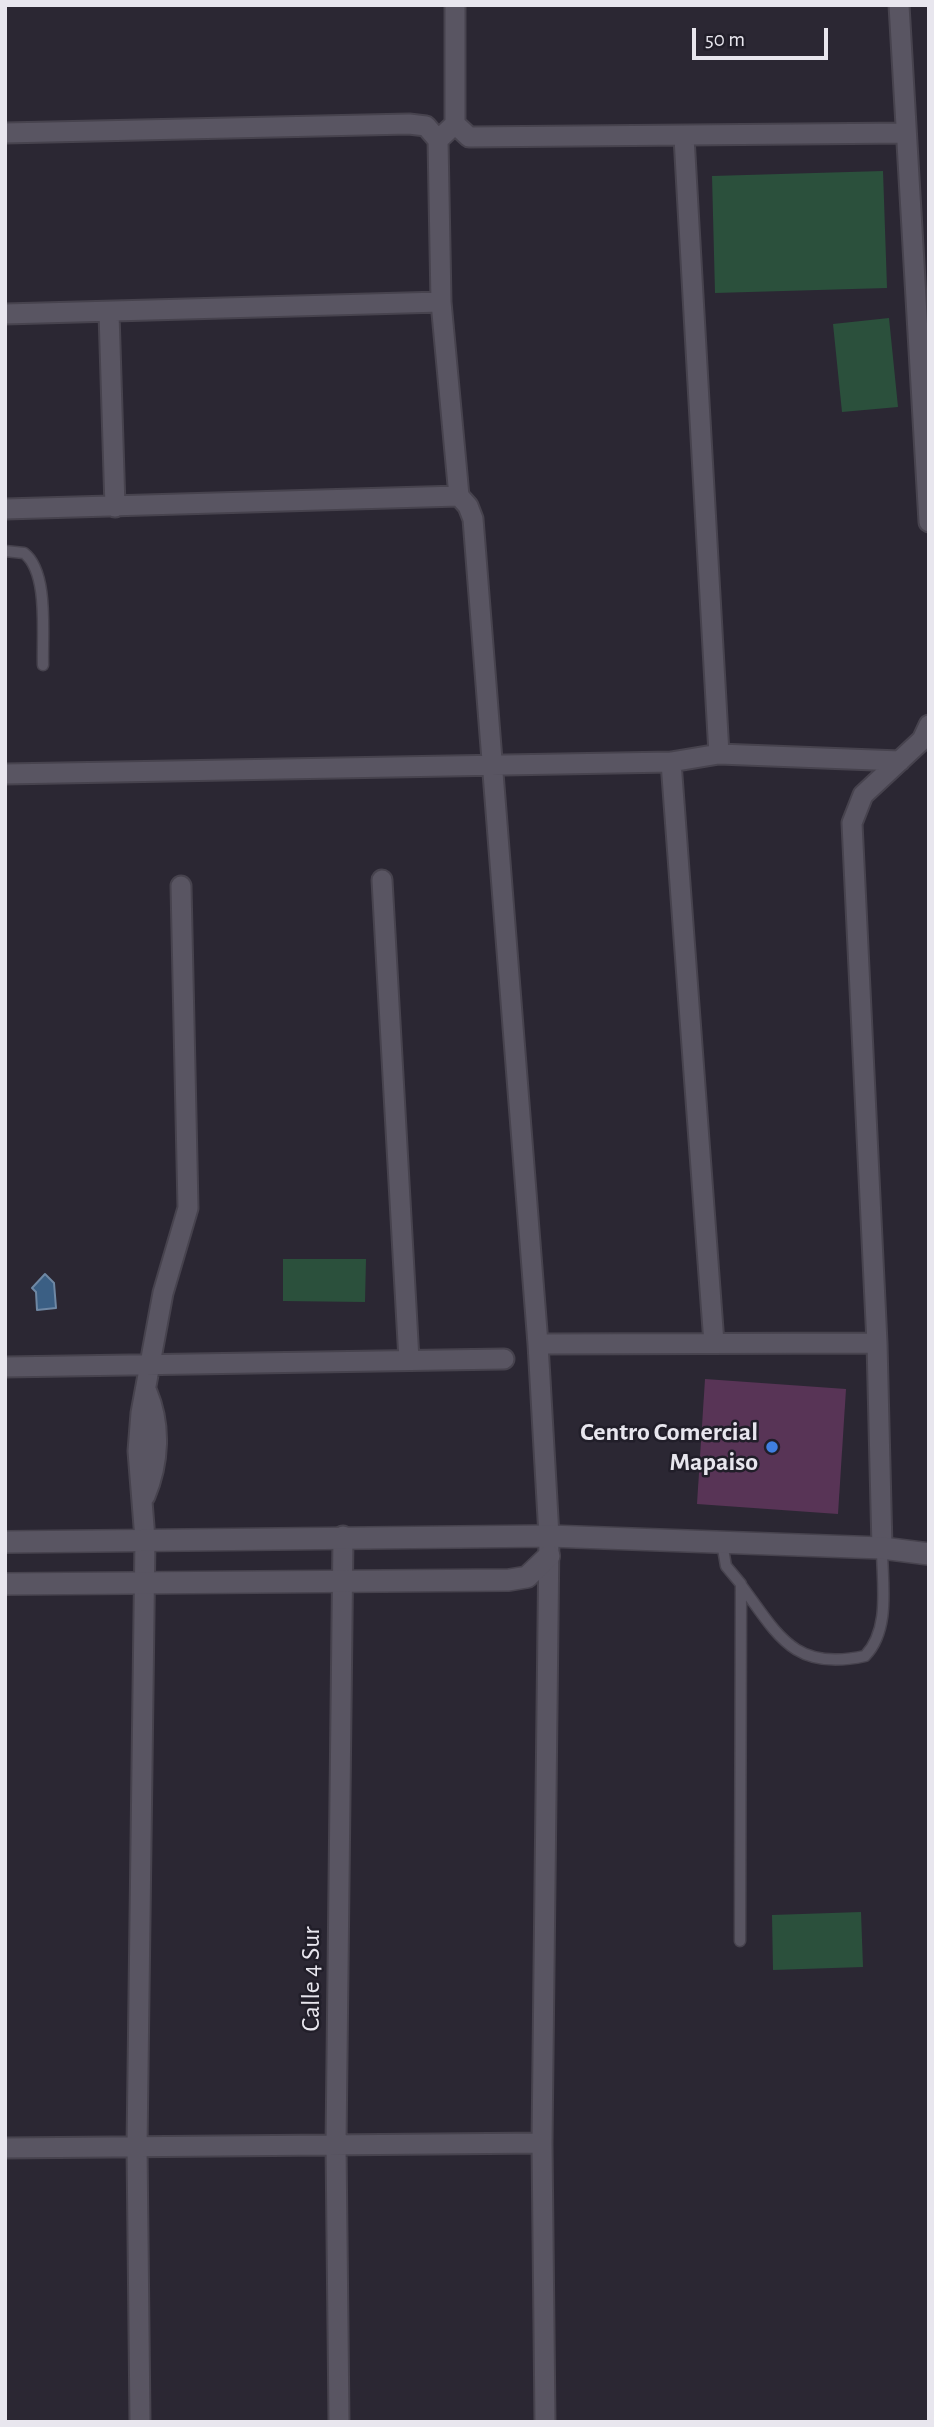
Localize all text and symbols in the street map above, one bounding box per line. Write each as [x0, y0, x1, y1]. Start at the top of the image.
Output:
scale bar [696, 14, 832, 58]
text: 50 m [705, 29, 745, 50]
place label: Centro Comercial Mapaiso [580, 1416, 758, 1478]
marker: Centro Comercial Mapaiso [764, 1439, 780, 1455]
street label: Calle 4 Sur [295, 1926, 327, 2032]

